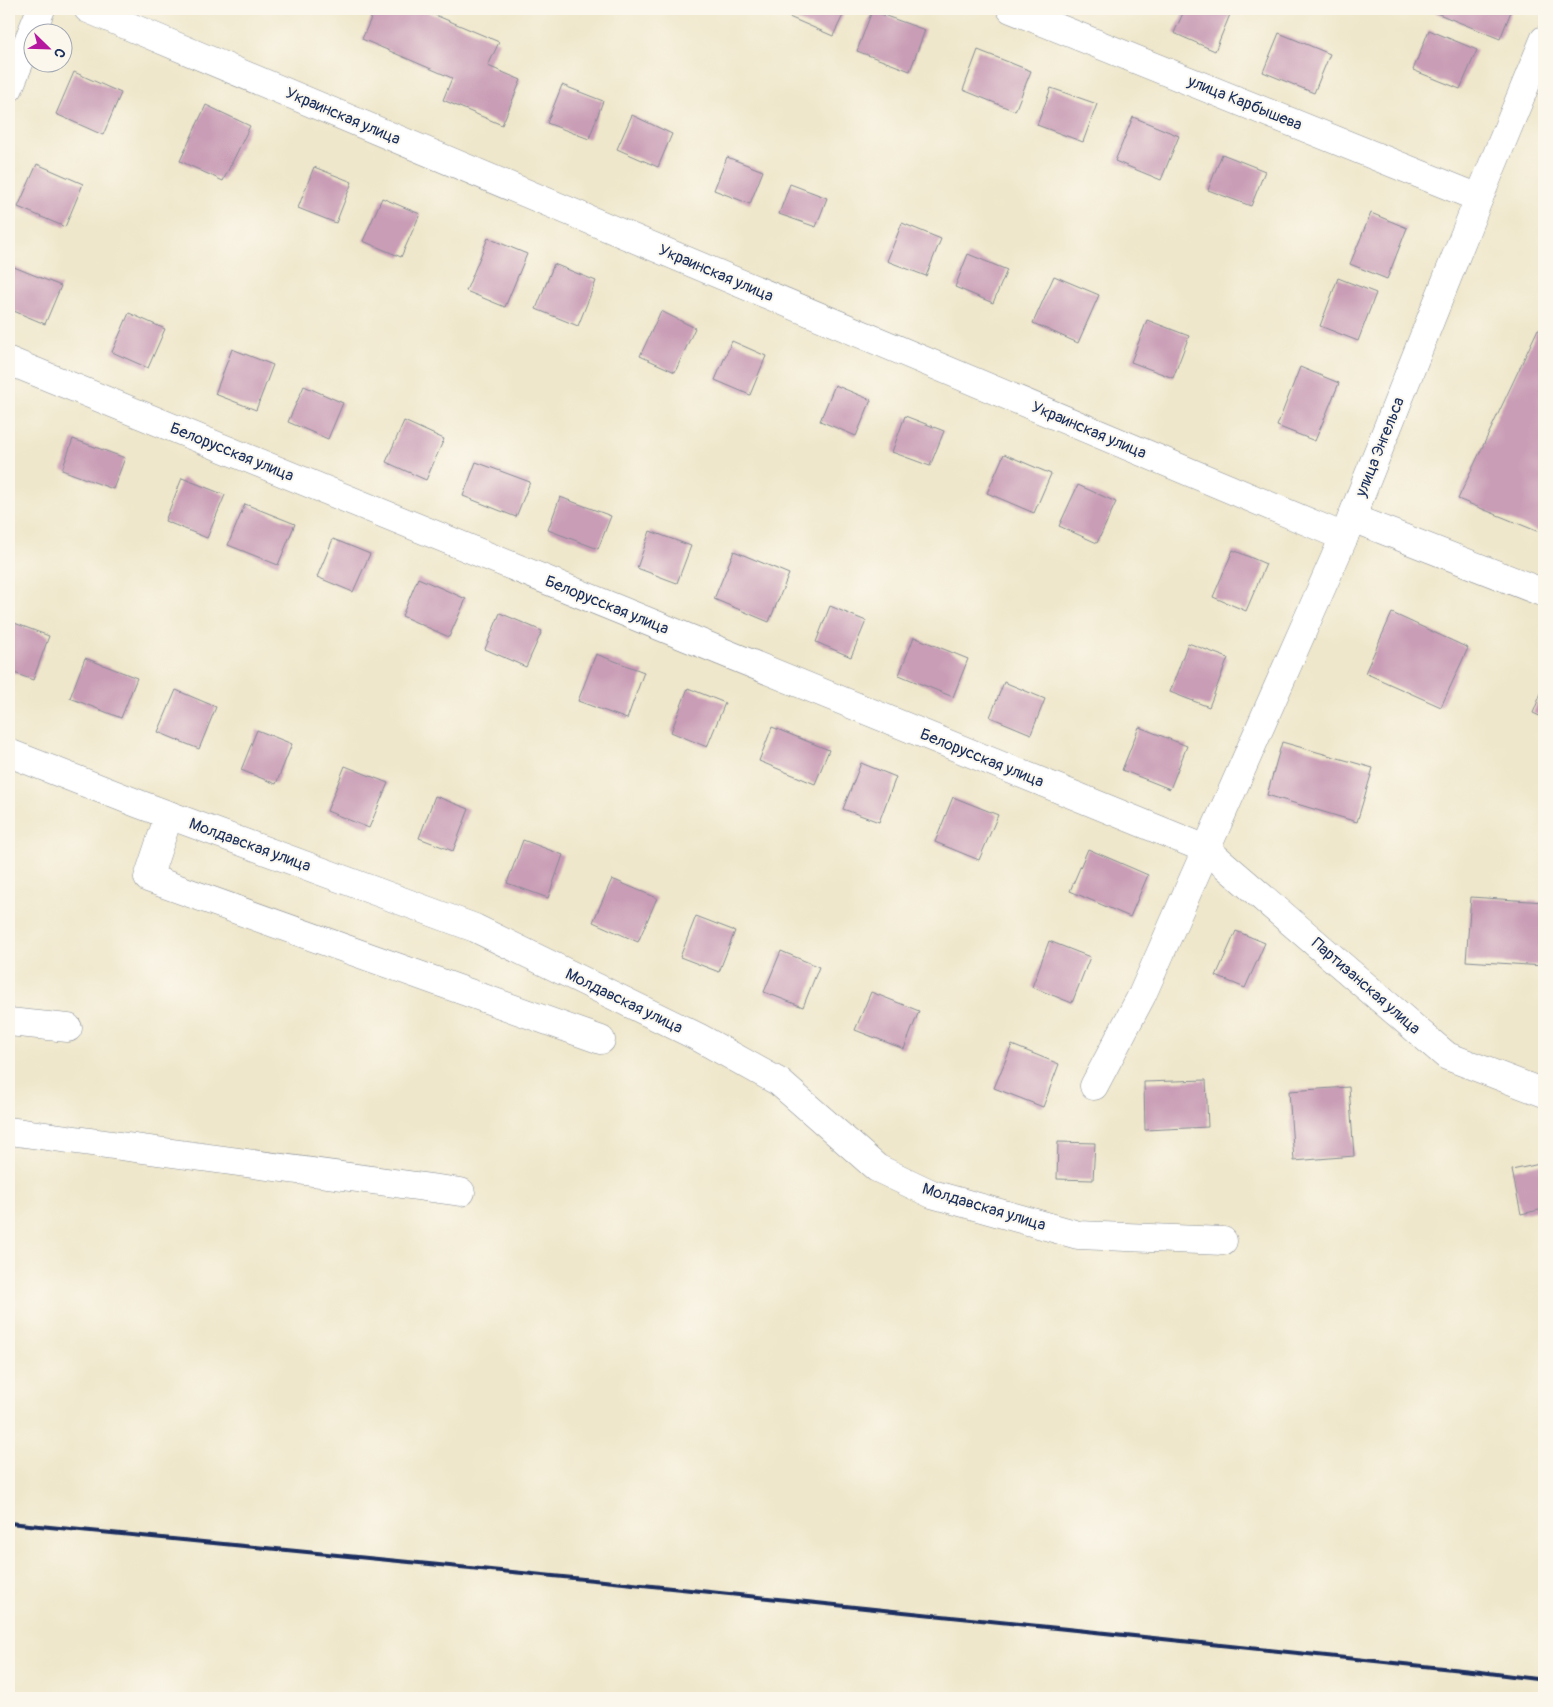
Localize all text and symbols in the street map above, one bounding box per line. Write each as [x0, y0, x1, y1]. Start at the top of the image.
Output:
north arrow [22, 22, 72, 72]
text: С [50, 46, 69, 61]
street label: улица Карбышева [1184, 71, 1305, 135]
street label: Украинская улица [283, 83, 403, 149]
street label: Украинская улица [656, 240, 776, 306]
street label: улица Энгельса [1351, 394, 1409, 501]
street label: Украинская улица [1029, 397, 1149, 463]
street label: Белорусская улица [167, 418, 297, 486]
street label: Белорусская улица [542, 571, 672, 639]
street label: Белорусская улица [917, 724, 1047, 792]
street label: Молдавская улица [186, 814, 314, 876]
street label: Партизанская улица [1308, 933, 1424, 1039]
street label: Молдавская улица [562, 964, 686, 1038]
street label: Молдавская улица [920, 1179, 1048, 1235]

